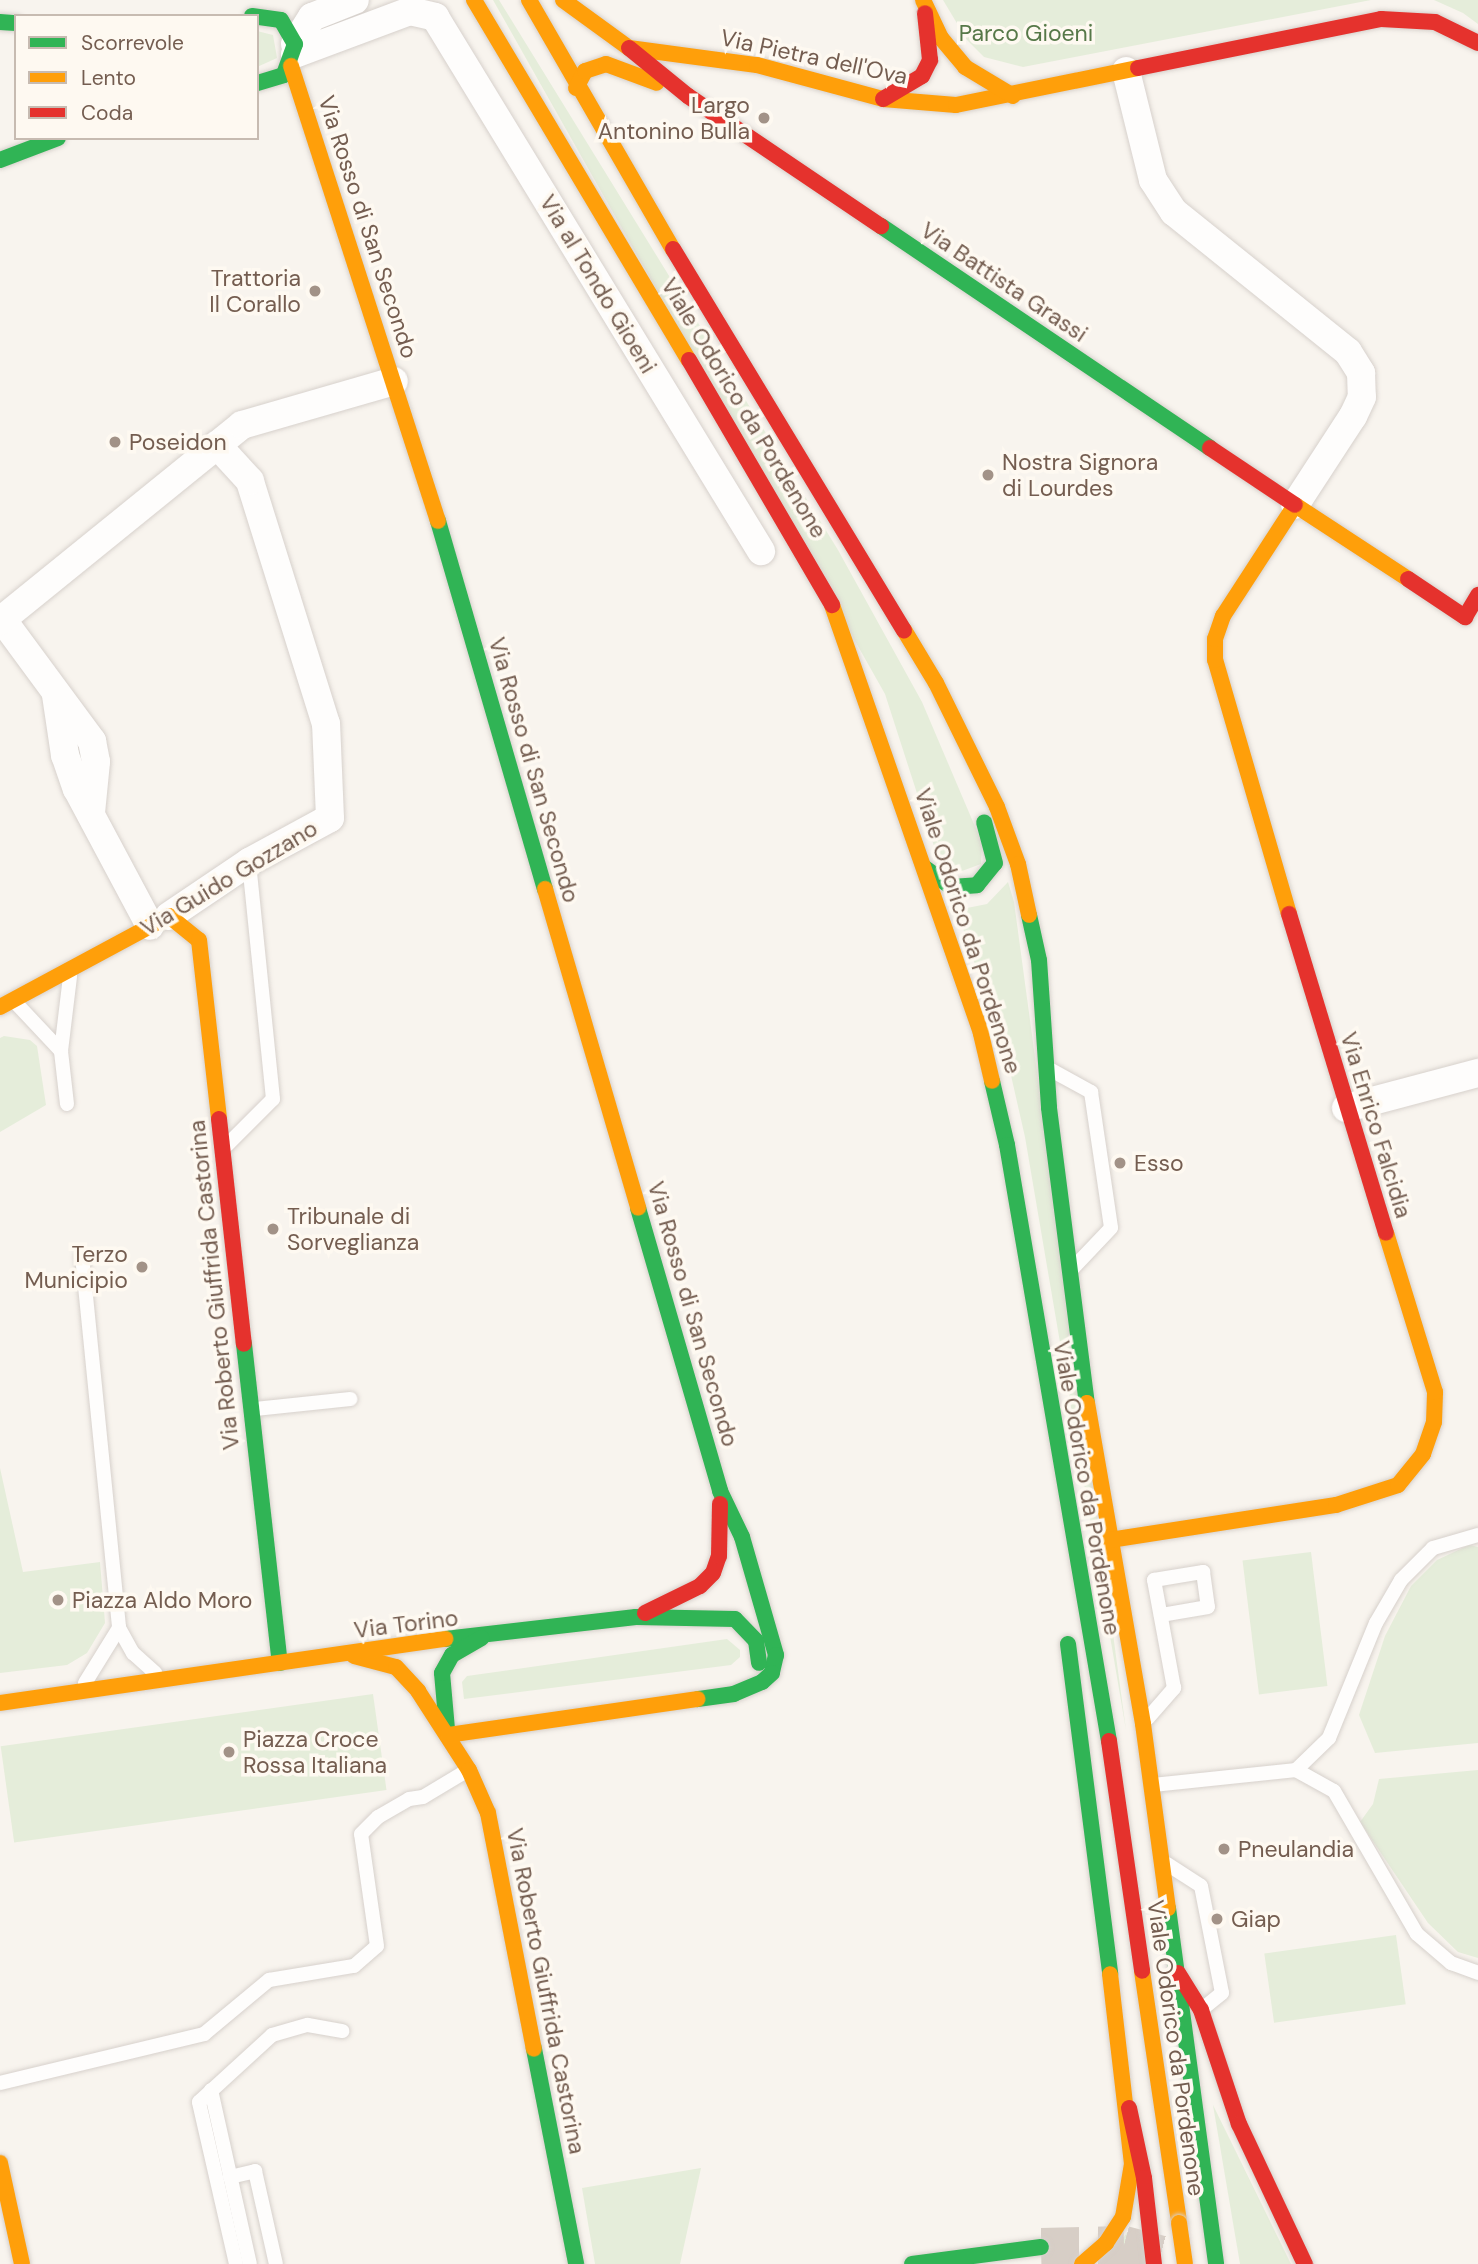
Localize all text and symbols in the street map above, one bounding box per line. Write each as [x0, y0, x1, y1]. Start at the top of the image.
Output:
legend [14, 14, 259, 140]
park label: Parco Gioeni [959, 19, 1093, 47]
street label: Via Pietra dell'Ova [718, 24, 910, 90]
text: Scorrevole [81, 29, 184, 57]
text: Lento [81, 64, 136, 92]
place label: Largo Antonino Bulla [598, 91, 750, 145]
street label: Via Rosso di San Secondo [312, 92, 424, 362]
text: Coda [81, 99, 133, 127]
marker: Largo Antonino Bulla [756, 110, 772, 126]
street label: Via al Tondo Gioeni [534, 190, 662, 378]
street label: Via Battista Grassi [915, 216, 1093, 348]
place label: Trattoria Il Corallo [209, 264, 301, 318]
street label: Viale Odorico da Pordenone [655, 273, 833, 543]
marker: Trattoria Il Corallo [307, 283, 323, 299]
place label: Poseidon [129, 428, 227, 456]
marker: Poseidon [107, 434, 123, 450]
place label: Nostra Signora di Lourdes [1002, 448, 1158, 502]
marker: Nostra Signora di Lourdes [980, 467, 996, 483]
street label: Via Rosso di San Secondo [483, 634, 585, 906]
street label: Viale Odorico da Pordenone [909, 785, 1027, 1077]
street label: Via Guido Gozzano [136, 814, 322, 942]
street label: Via Enrico Falcidia [1335, 1029, 1417, 1221]
street label: Via Roberto Giuffrida Castorina [183, 1119, 245, 1451]
place label: Esso [1134, 1149, 1184, 1177]
marker: Esso [1112, 1155, 1128, 1171]
street label: Via Rosso di San Secondo [642, 1178, 744, 1450]
place label: Tribunale di Sorveglianza [287, 1202, 419, 1256]
marker: Tribunale di Sorveglianza [265, 1221, 281, 1237]
place label: Terzo Municipio [25, 1240, 128, 1294]
marker: Terzo Municipio [134, 1259, 150, 1275]
street label: Viale Odorico da Pordenone [1047, 1339, 1127, 1637]
place label: Piazza Aldo Moro [72, 1586, 252, 1614]
marker: Piazza Aldo Moro [50, 1592, 66, 1608]
street label: Via Torino [352, 1604, 460, 1644]
place label: Piazza Croce Rossa Italiana [243, 1725, 387, 1779]
marker: Piazza Croce Rossa Italiana [221, 1744, 237, 1760]
street label: Via Roberto Giuffrida Castorina [501, 1826, 591, 2156]
place label: Pneulandia [1238, 1835, 1354, 1863]
marker: Pneulandia [1216, 1841, 1232, 1857]
street label: Viale Odorico da Pordenone [1142, 1898, 1210, 2198]
place label: Giap [1231, 1905, 1281, 1933]
marker: Giap [1209, 1911, 1225, 1927]

